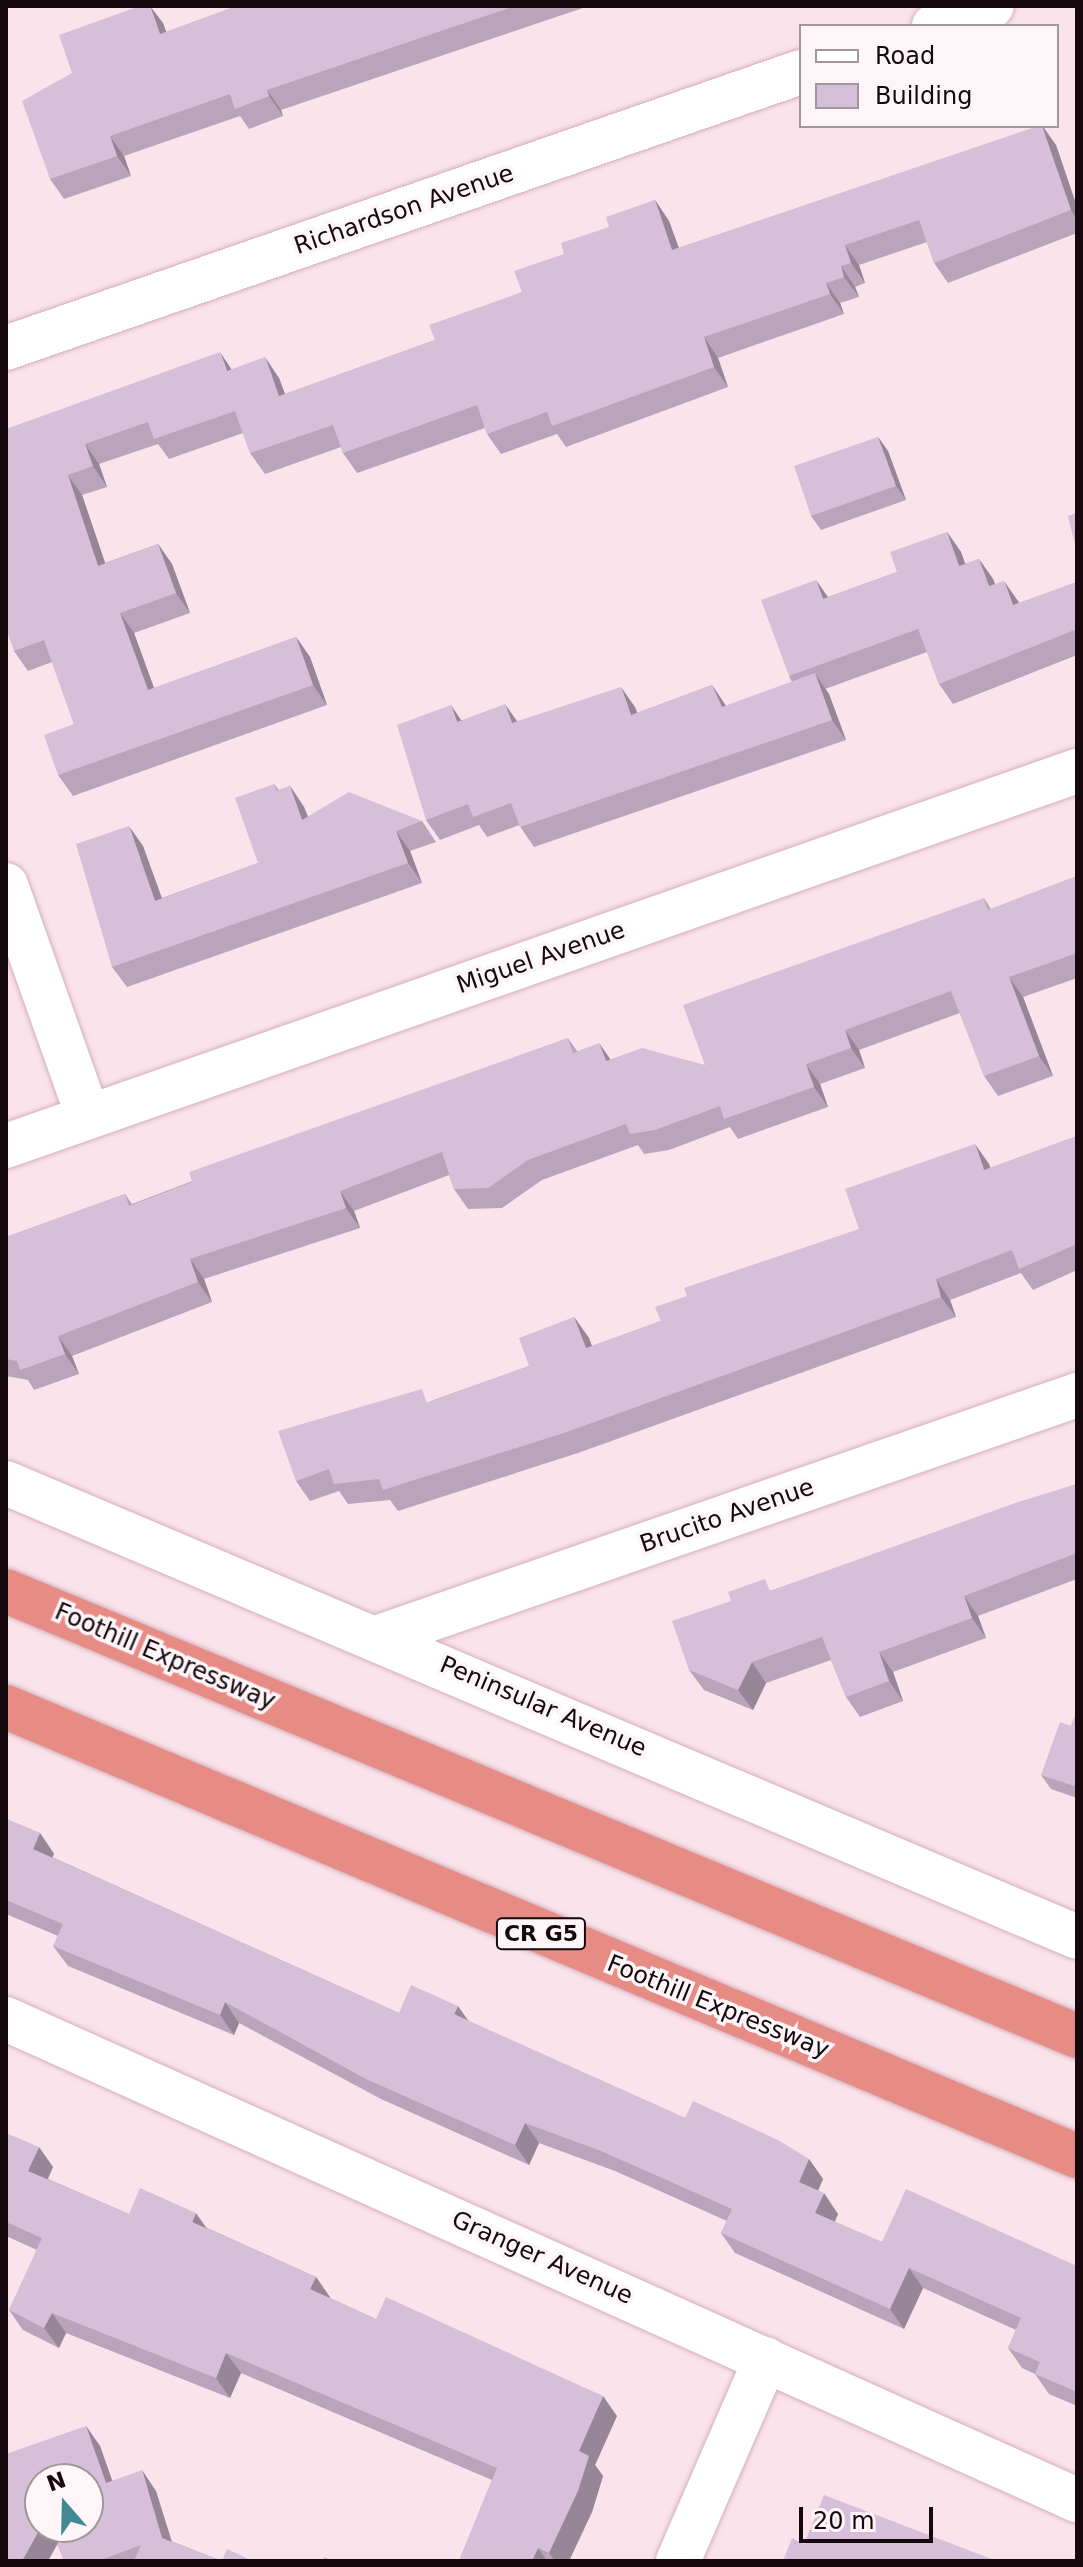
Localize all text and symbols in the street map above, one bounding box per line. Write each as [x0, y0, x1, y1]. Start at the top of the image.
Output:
legend [799, 24, 1059, 128]
text: Road [875, 42, 935, 70]
text: Building [875, 82, 972, 110]
street label: Richardson Avenue [290, 159, 518, 261]
street label: Miguel Avenue [453, 916, 629, 1000]
street label: Brucito Avenue [636, 1473, 818, 1559]
street label: Foothill Expressway [50, 1597, 280, 1717]
street label: Peninsular Avenue [436, 1651, 650, 1763]
road number: CR G5 [495, 1916, 587, 1952]
street label: Foothill Expressway [603, 1949, 833, 2065]
street label: Granger Avenue [447, 2205, 637, 2311]
north arrow [24, 2463, 104, 2543]
text: N [43, 2467, 69, 2497]
scale bar [803, 2491, 937, 2541]
text: 20 m [813, 2507, 875, 2535]

